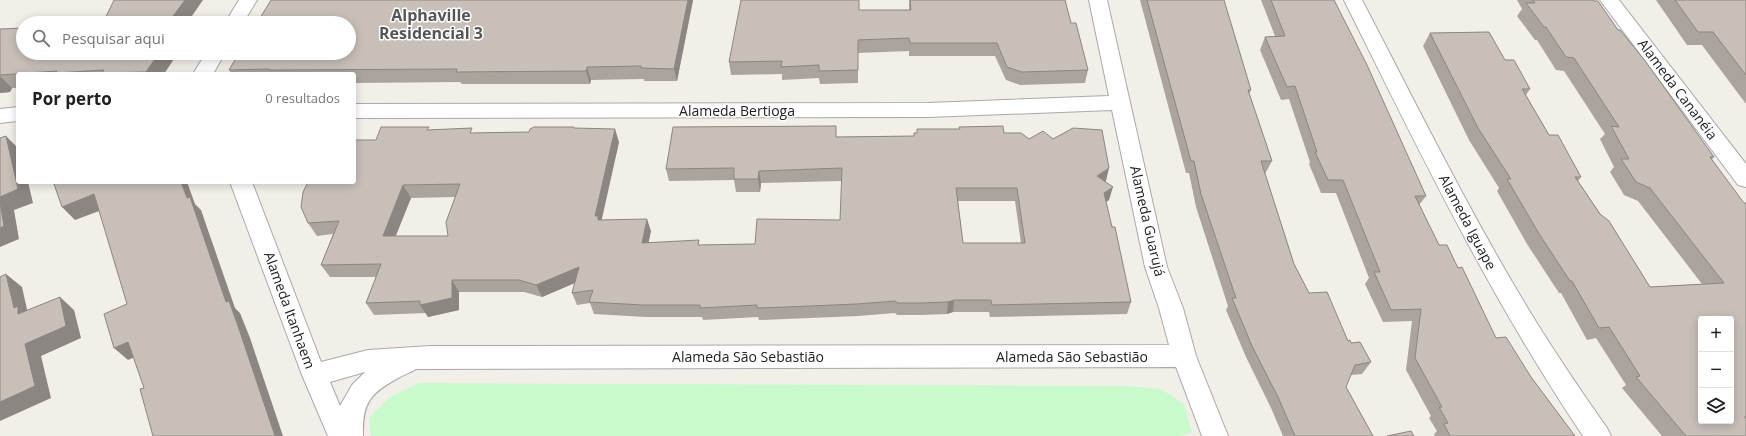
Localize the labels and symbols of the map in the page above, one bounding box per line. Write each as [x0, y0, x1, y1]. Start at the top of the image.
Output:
district label: Alphaville Residencial 3 [379, 4, 483, 44]
street label: Alameda Cananéia [1634, 35, 1722, 143]
street label: Alameda Bertioga [679, 101, 795, 120]
street label: Alameda Guarujá [1126, 164, 1170, 278]
street label: Alameda Iguape [1435, 171, 1501, 273]
street label: Alameda Itanhaem [260, 249, 320, 371]
street label: Alameda São Sebastião [672, 347, 824, 366]
street label: Alameda São Sebastião [996, 347, 1148, 366]

